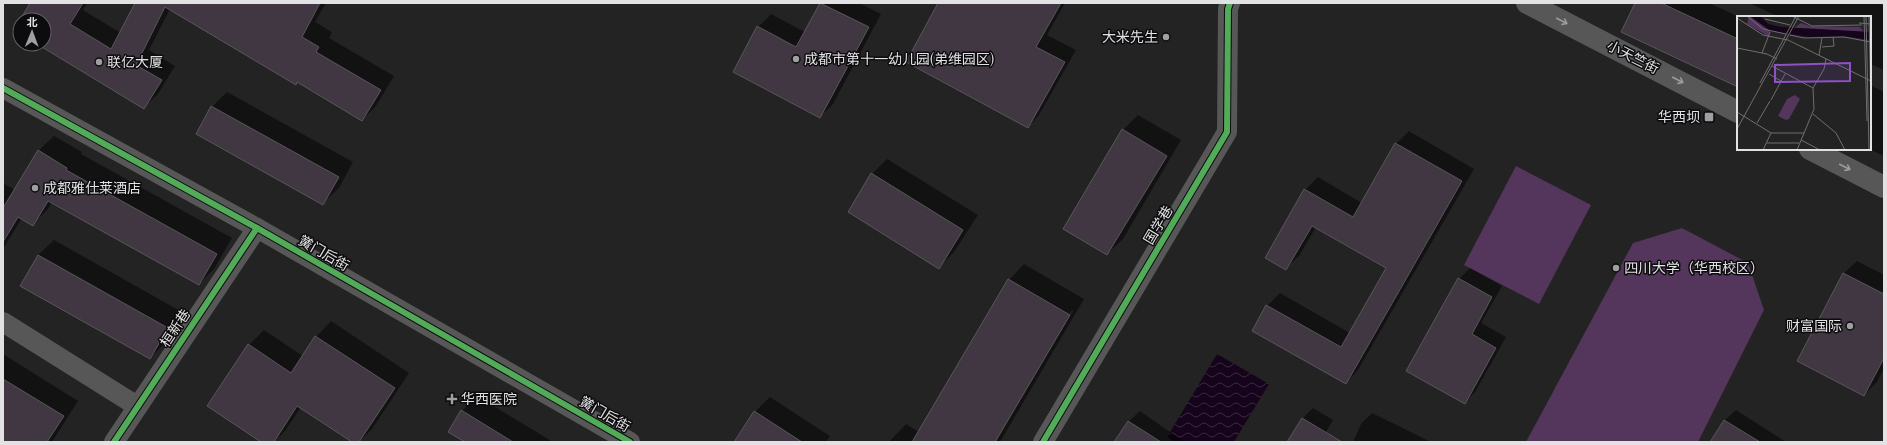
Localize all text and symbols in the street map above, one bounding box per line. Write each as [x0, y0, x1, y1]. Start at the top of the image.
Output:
north arrow [12, 12, 52, 52]
text: 北 [27, 14, 38, 29]
inset map [1737, 16, 1871, 150]
one-way arrow [1556, 18, 1568, 25]
place label: 大米先生 [1102, 27, 1158, 46]
marker: 大米先生 [1161, 32, 1171, 42]
street label: 小天竺街 [1604, 35, 1662, 78]
place label: 成都市第十一幼儿园(弟维园区) [804, 49, 994, 68]
place label: 联亿大厦 [107, 52, 163, 71]
marker: 成都市第十一幼儿园(弟维园区) [791, 54, 801, 64]
marker: 联亿大厦 [94, 57, 104, 67]
one-way arrow [1671, 77, 1683, 85]
place label: 华西坝 [1658, 107, 1700, 126]
marker: 华西坝 [1703, 111, 1715, 123]
one-way arrow [1839, 164, 1851, 171]
place label: 成都雅仕莱酒店 [43, 178, 141, 197]
marker: 成都雅仕莱酒店 [30, 183, 40, 193]
street label: 国学巷 [1139, 202, 1177, 248]
street label: 黉门后街 [295, 230, 353, 275]
place label: 四川大学（华西校区） [1624, 258, 1764, 277]
marker: 四川大学（华西校区） [1611, 263, 1621, 273]
street label: 桓新巷 [155, 305, 194, 350]
place label: 财富国际 [1786, 316, 1842, 335]
marker: 财富国际 [1845, 321, 1855, 331]
place label: 华西医院 [461, 389, 517, 408]
street label: 黉门后街 [576, 391, 634, 436]
marker: 华西医院 [446, 393, 458, 405]

